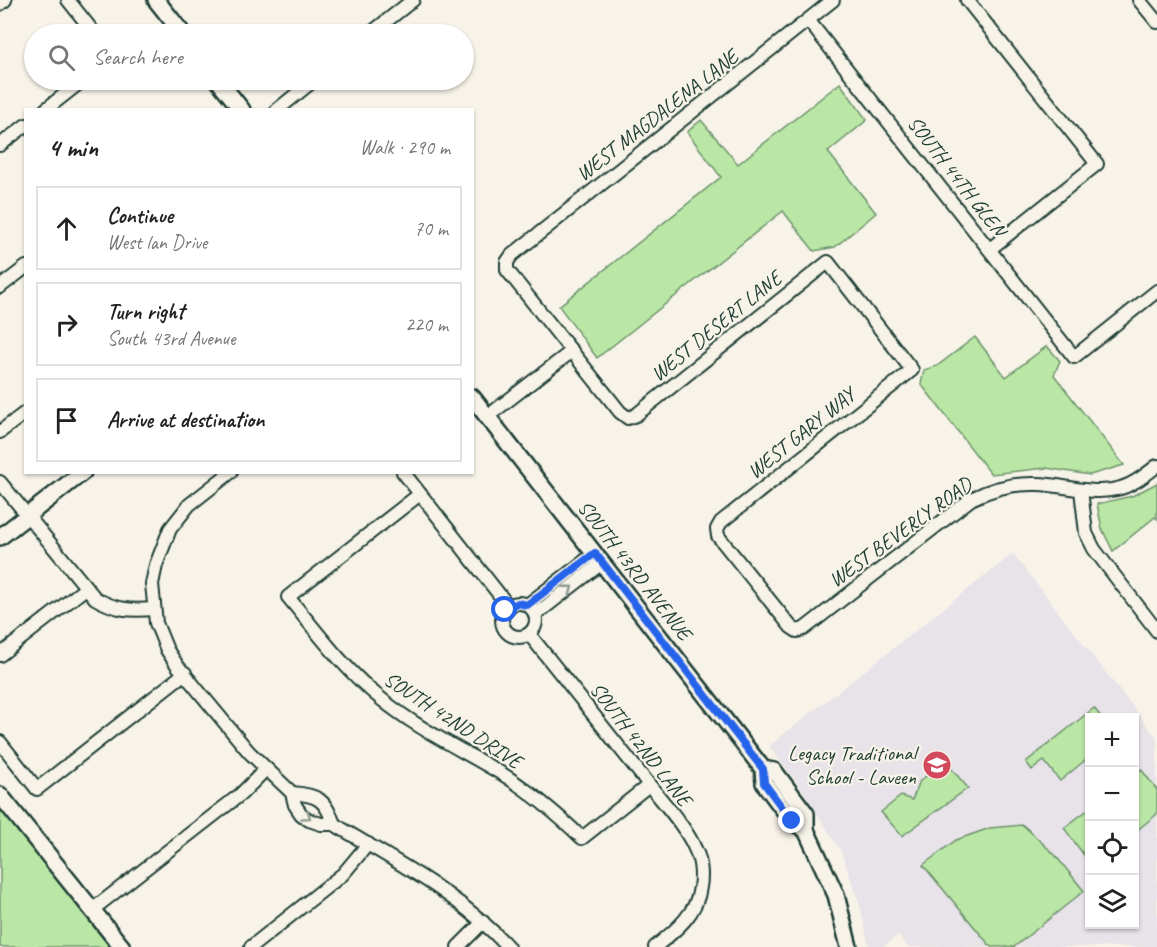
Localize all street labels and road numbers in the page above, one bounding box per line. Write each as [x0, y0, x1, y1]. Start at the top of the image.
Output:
street label: WEST MAGDALENA LANE [571, 42, 746, 186]
street label: SOUTH 44TH GLEN [902, 111, 1014, 244]
street label: WEST DESERT LANE [645, 264, 789, 387]
street label: WEST GARY WAY [742, 380, 863, 484]
street label: WEST BEVERLY ROAD [824, 470, 978, 593]
street label: SOUTH 43RD AVENUE [572, 495, 699, 647]
street label: SOUTH 42ND DRIVE [379, 666, 529, 776]
street label: SOUTH 42ND LANE [585, 677, 699, 813]

